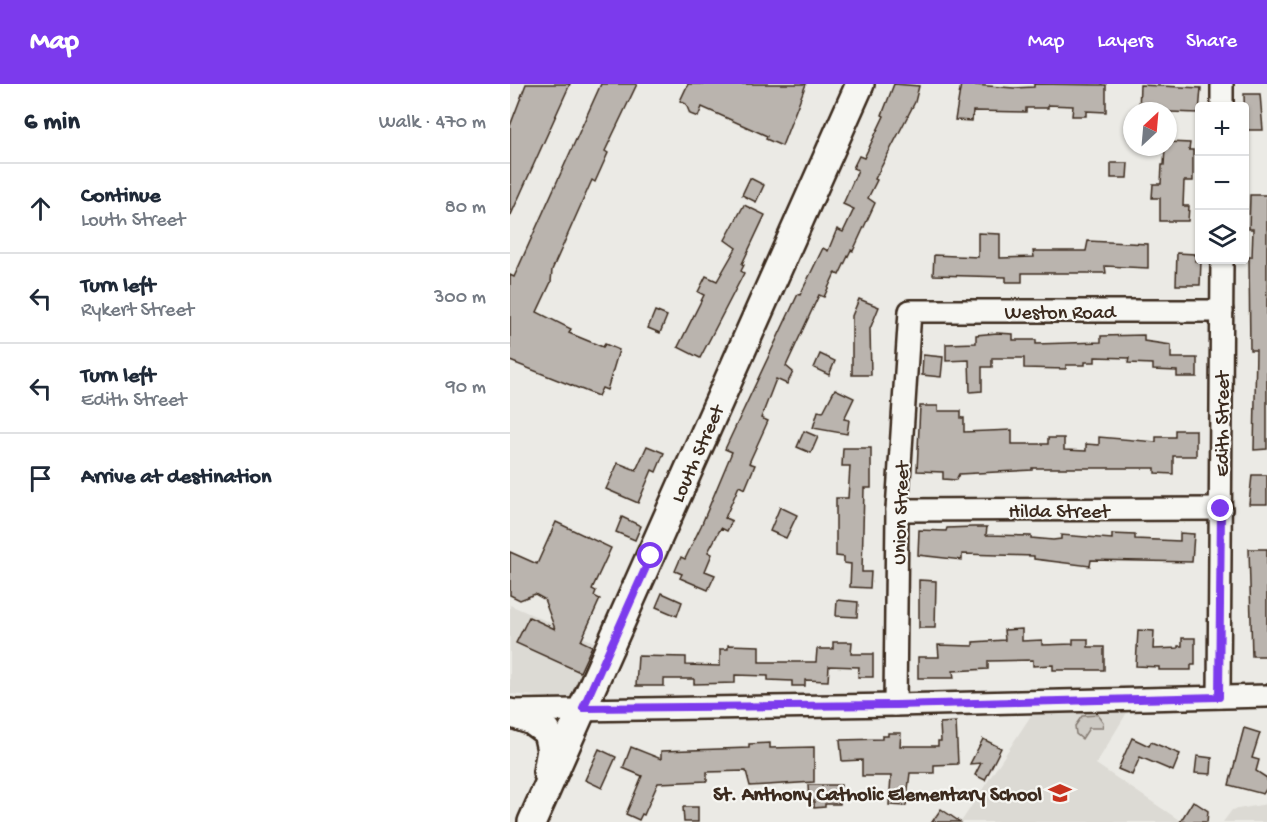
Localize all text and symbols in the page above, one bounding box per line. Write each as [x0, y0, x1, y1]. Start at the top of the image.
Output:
text: Map [30, 26, 79, 59]
text: Map [1028, 30, 1064, 55]
text: Layers [1097, 30, 1153, 55]
text: Share [1186, 30, 1237, 55]
north arrow [1123, 102, 1177, 156]
map controls [1195, 102, 1249, 264]
button: + [1195, 102, 1249, 156]
text: 6 min [24, 108, 80, 139]
text: Walk · 470 m [379, 112, 486, 135]
button: − [1195, 156, 1249, 210]
text: Continue [81, 184, 161, 210]
icon: ahead [24, 192, 57, 225]
text: 80 m [445, 197, 486, 220]
text: Louth Street [81, 210, 185, 233]
button: layers [1195, 210, 1249, 264]
text: Turn left [81, 274, 155, 300]
icon: left [24, 282, 57, 315]
text: 300 m [434, 287, 486, 310]
text: Rykert Street [81, 300, 194, 323]
street label: Weston Road [1004, 303, 1118, 326]
text: Turn left [81, 364, 155, 390]
street label: Edith Street [1213, 369, 1236, 477]
icon: left [24, 372, 57, 405]
text: 90 m [446, 377, 486, 400]
text: Edith Street [81, 390, 187, 413]
street label: Louth Street [668, 401, 732, 507]
street label: Union Street [889, 459, 916, 565]
icon: arrive [24, 462, 57, 495]
text: Arrive at destination [81, 465, 271, 491]
route end [1207, 495, 1233, 521]
street label: Hilda Street [1008, 502, 1111, 525]
route start [637, 542, 663, 568]
school or university icon: St. Anthony Catholic Elementary School [1047, 780, 1073, 806]
place label: St. Anthony Catholic Elementary School [713, 785, 1043, 808]

